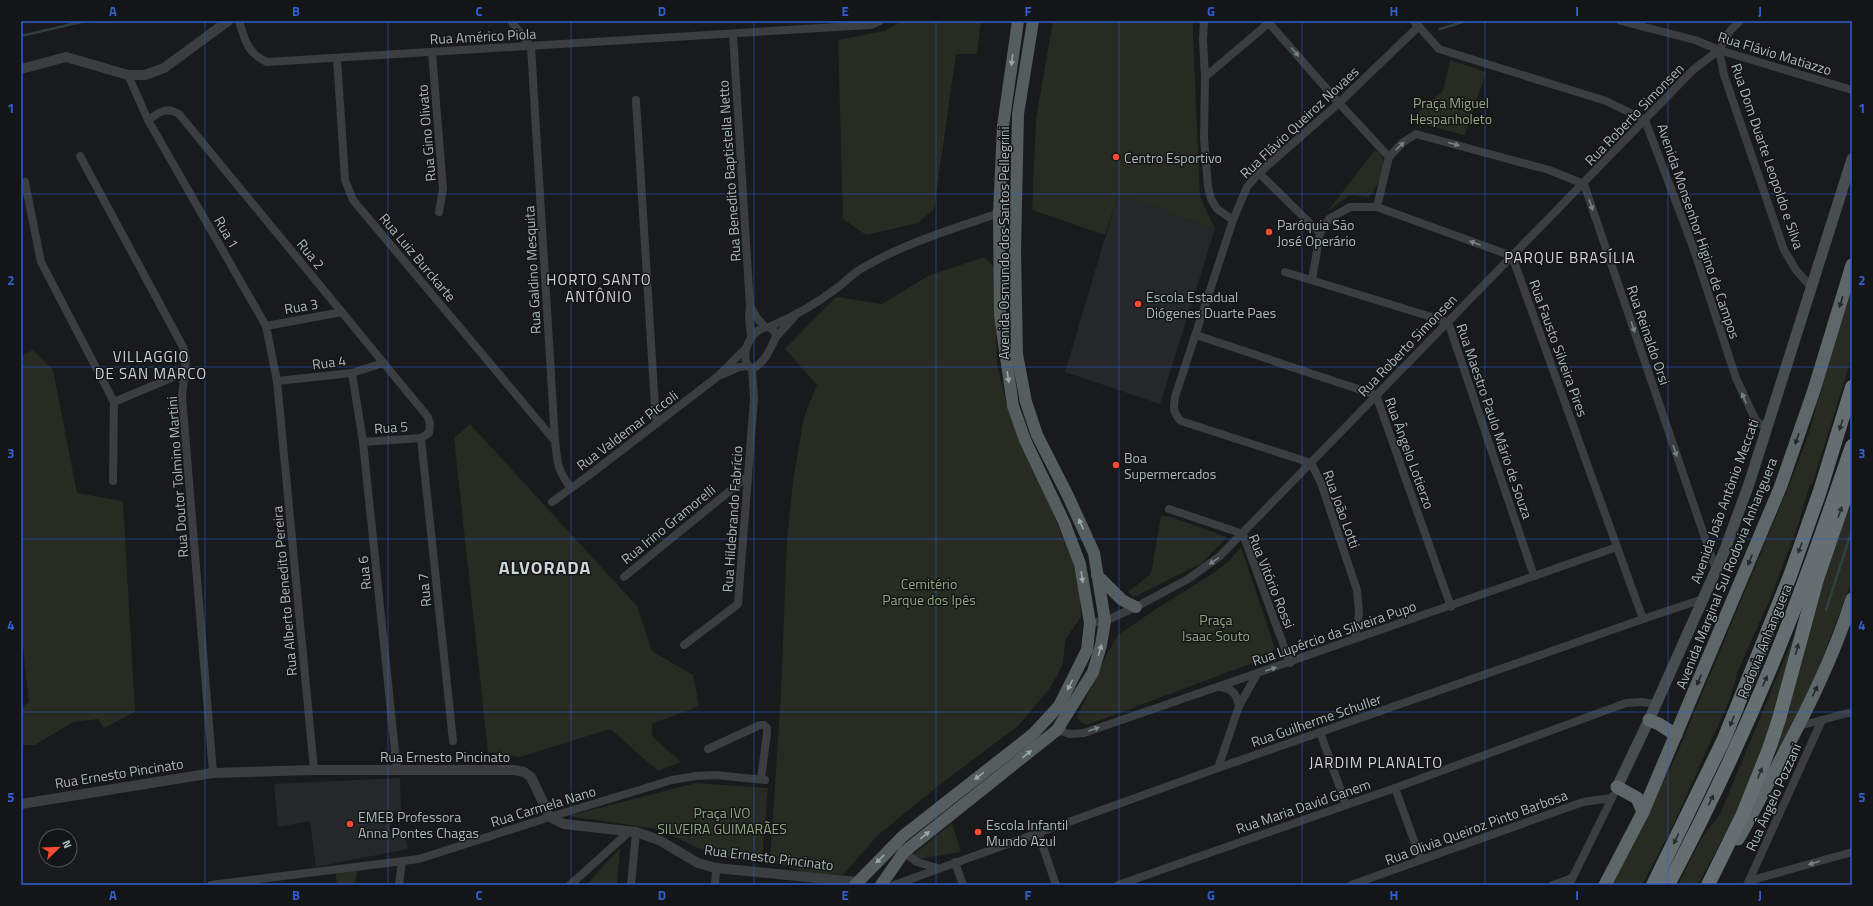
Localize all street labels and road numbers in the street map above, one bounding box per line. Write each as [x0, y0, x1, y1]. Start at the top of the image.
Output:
street label: Rua Américo Piola [429, 23, 537, 49]
street label: Rua Flávio Matiazzo [1716, 26, 1834, 80]
street label: Rua Roberto Simonsen [1580, 58, 1688, 170]
street label: Rua Dom Duarte Leopoldo e Silva [1726, 60, 1810, 252]
street label: Rua Flávio Queiroz Novaes [1235, 61, 1363, 183]
street label: Rua Benedito Baptistella Netto [712, 80, 746, 262]
street label: Rua Gino Olivato [411, 84, 441, 182]
street label: Avenida Monsenhor Higino de Campos [1652, 121, 1746, 341]
street label: Avenida Osmundo dos Santos Pellegrini [993, 126, 1014, 360]
street label: Rua Galdino Mesquita [518, 205, 546, 335]
street label: Rua Luiz Burckarte [375, 208, 461, 306]
street label: Rua 1 [209, 212, 245, 252]
street label: Rua 2 [292, 234, 330, 274]
street label: Rua Fausto Silveira Pires [1524, 276, 1594, 420]
street label: Rua Reinaldo Orsi [1622, 282, 1676, 388]
street label: Rua Roberto Simonsen [1353, 289, 1461, 401]
street label: Rua 3 [282, 293, 320, 319]
street label: Rua Maestro Paulo Mário de Souza [1452, 320, 1538, 522]
street label: Rua 4 [311, 349, 347, 374]
street label: Rua Valdemar Piccoli [572, 385, 682, 475]
street label: Rua Ângelo Lotierzo [1380, 394, 1440, 512]
street label: Rua Doutor Tolmino Martini [161, 396, 193, 558]
street label: Rua 5 [373, 415, 409, 439]
street label: Avenida João Antônio Meccati [1684, 416, 1764, 586]
street label: Rua Hildebrando Fabrício [716, 445, 748, 593]
street label: Avenida Marginal Sul Rodovia Anhanguera [1672, 455, 1780, 691]
street label: Rua João Lotti [1318, 467, 1366, 551]
street label: Rua Irino Gramorelli [616, 479, 720, 569]
street label: Rua Alberto Benedito Pereira [266, 505, 302, 677]
street label: Rua Vitório Rossi [1244, 531, 1300, 631]
street label: Rua 6 [352, 555, 376, 591]
street label: Rua 7 [412, 572, 436, 608]
street label: Rodovia Anhanguera [1733, 581, 1795, 701]
street label: Rua Lupércio da Silveira Pupo [1249, 595, 1419, 671]
street label: Rua Guilherme Schuller [1248, 688, 1384, 752]
street label: Rua Ângelo Pozzani [1740, 740, 1806, 854]
street label: Rua Ernesto Pincinato [380, 746, 510, 767]
street label: Rua Ernesto Pincinato [53, 752, 185, 794]
street label: Rua Maria David Ganem [1233, 773, 1373, 839]
street label: Rua Carmela Nano [488, 780, 598, 832]
street label: Rua Olivia Queiroz Pinto Barbosa [1382, 784, 1570, 870]
street label: Rua Ernesto Pincinato [703, 839, 835, 875]

